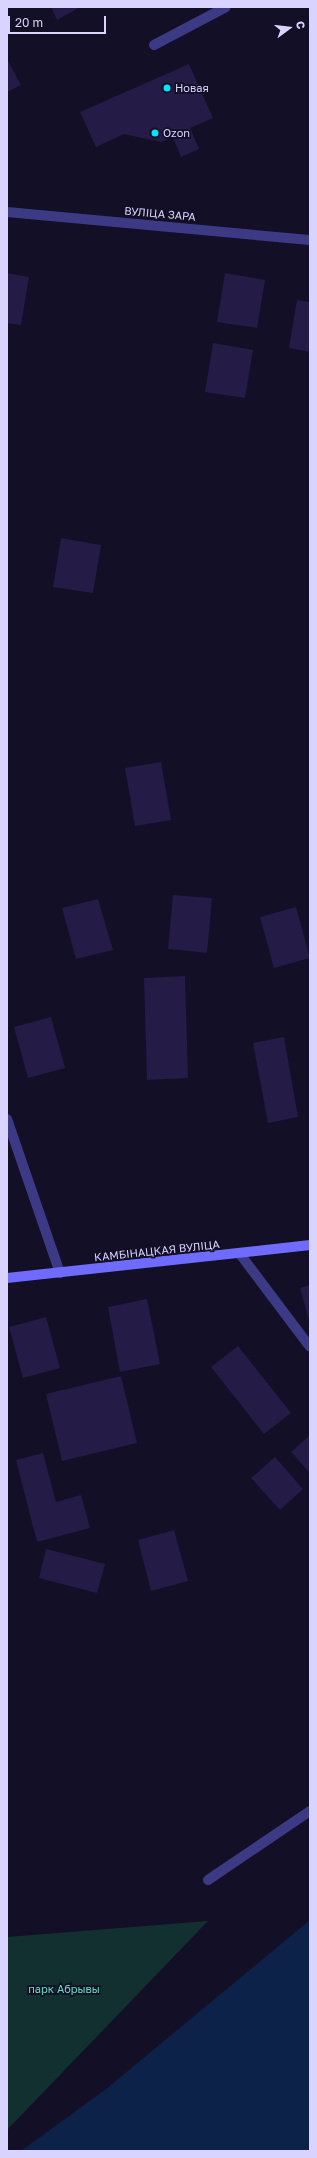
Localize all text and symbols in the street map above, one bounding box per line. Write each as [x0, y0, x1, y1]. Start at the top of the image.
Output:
scale bar [10, 8, 108, 34]
north arrow [269, 8, 309, 48]
text: 20 m [15, 15, 43, 30]
text: С [294, 19, 308, 30]
place label: Новая [175, 81, 209, 95]
marker: Новая [162, 83, 172, 93]
place label: Ozon [163, 126, 190, 140]
marker: Ozon [150, 128, 160, 138]
street label: ВУЛІЦА ЗАРА [124, 204, 196, 224]
street label: КАМБІНАЦКАЯ ВУЛІЦА [93, 1238, 221, 1264]
park label: парк Абрывы [28, 1982, 100, 1996]

